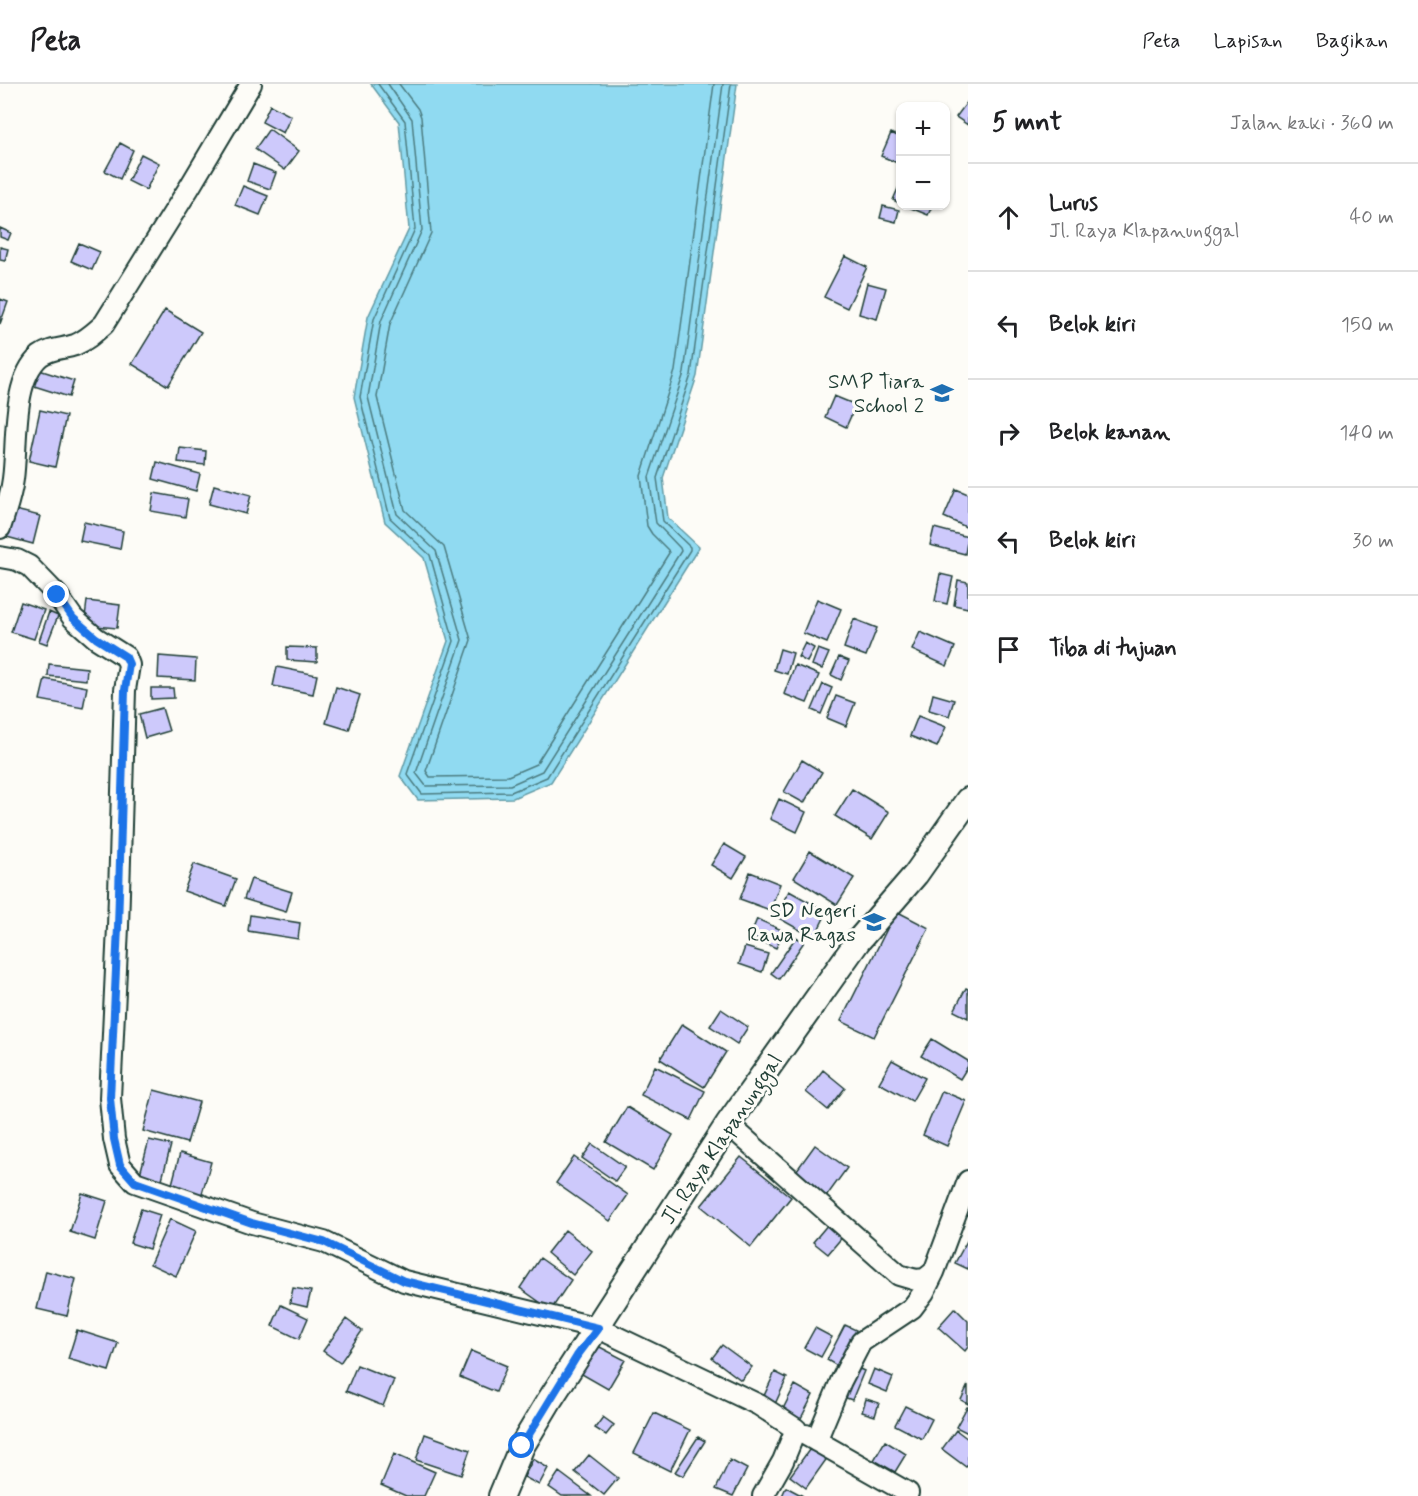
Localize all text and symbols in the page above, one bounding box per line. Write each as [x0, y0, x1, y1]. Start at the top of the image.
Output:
text: Peta [30, 23, 81, 60]
text: Peta [1142, 27, 1181, 55]
text: Lapisan [1214, 27, 1283, 55]
text: Bagikan [1316, 27, 1388, 55]
map controls [896, 102, 950, 210]
button: + [896, 102, 950, 156]
text: 5 mnt [992, 106, 1062, 140]
text: Jalan kaki · 360 m [1230, 110, 1394, 137]
button: − [896, 156, 950, 210]
text: Lurus [1049, 190, 1098, 218]
icon: ahead [992, 201, 1025, 234]
text: 40 m [1350, 204, 1394, 231]
text: Jl. Raya Klapanunggal [1049, 218, 1240, 245]
icon: left [992, 309, 1025, 342]
text: Belok kiri [1049, 311, 1136, 339]
text: 150 m [1341, 312, 1394, 339]
place label: SMP Tiara School 2 [828, 368, 924, 420]
school or university icon: SMP Tiara School 2 [929, 380, 955, 406]
icon: right [992, 417, 1025, 450]
text: Belok kanan [1049, 419, 1170, 447]
text: 140 m [1340, 420, 1394, 447]
icon: left [992, 525, 1025, 558]
text: Belok kiri [1049, 527, 1136, 555]
text: 30 m [1352, 528, 1394, 555]
route end [43, 581, 69, 607]
icon: arrive [992, 633, 1025, 666]
text: Tiba di tujuan [1049, 635, 1177, 663]
place label: SD Negeri Rawa Ragas [747, 897, 856, 949]
school or university icon: SD Negeri Rawa Ragas [861, 909, 887, 935]
street label: Jl. Raya Klapanunggal [654, 1049, 791, 1231]
route start [508, 1432, 534, 1458]

